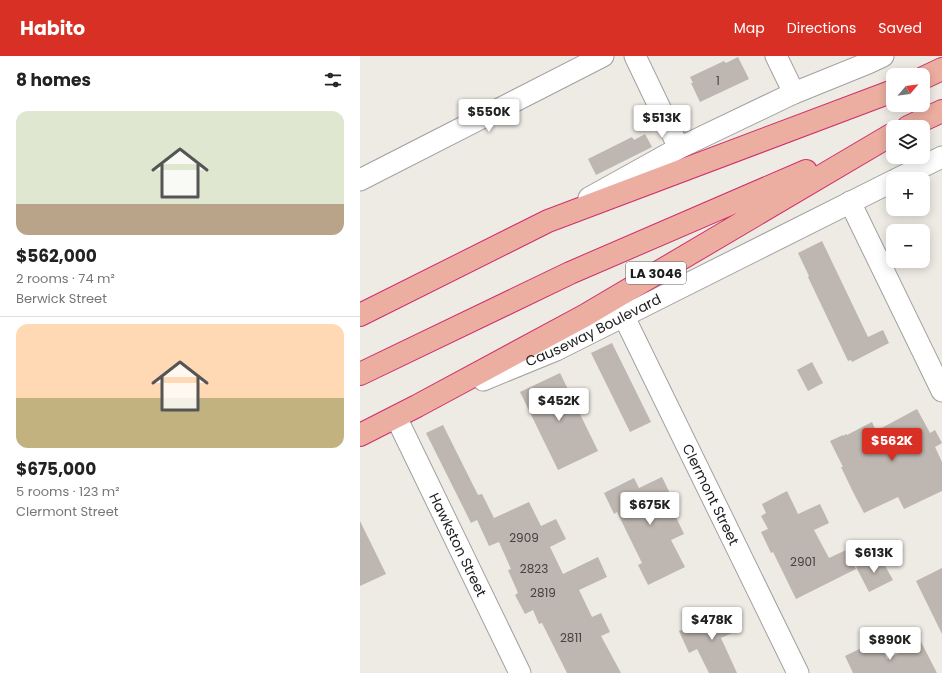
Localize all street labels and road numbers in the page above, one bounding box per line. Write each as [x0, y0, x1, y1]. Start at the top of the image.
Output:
road number: LA 3046 [626, 262, 686, 284]
street label: Causeway Boulevard [522, 289, 664, 371]
street label: Clermont Street [678, 440, 744, 548]
street label: Hawkston Street [424, 490, 492, 600]

